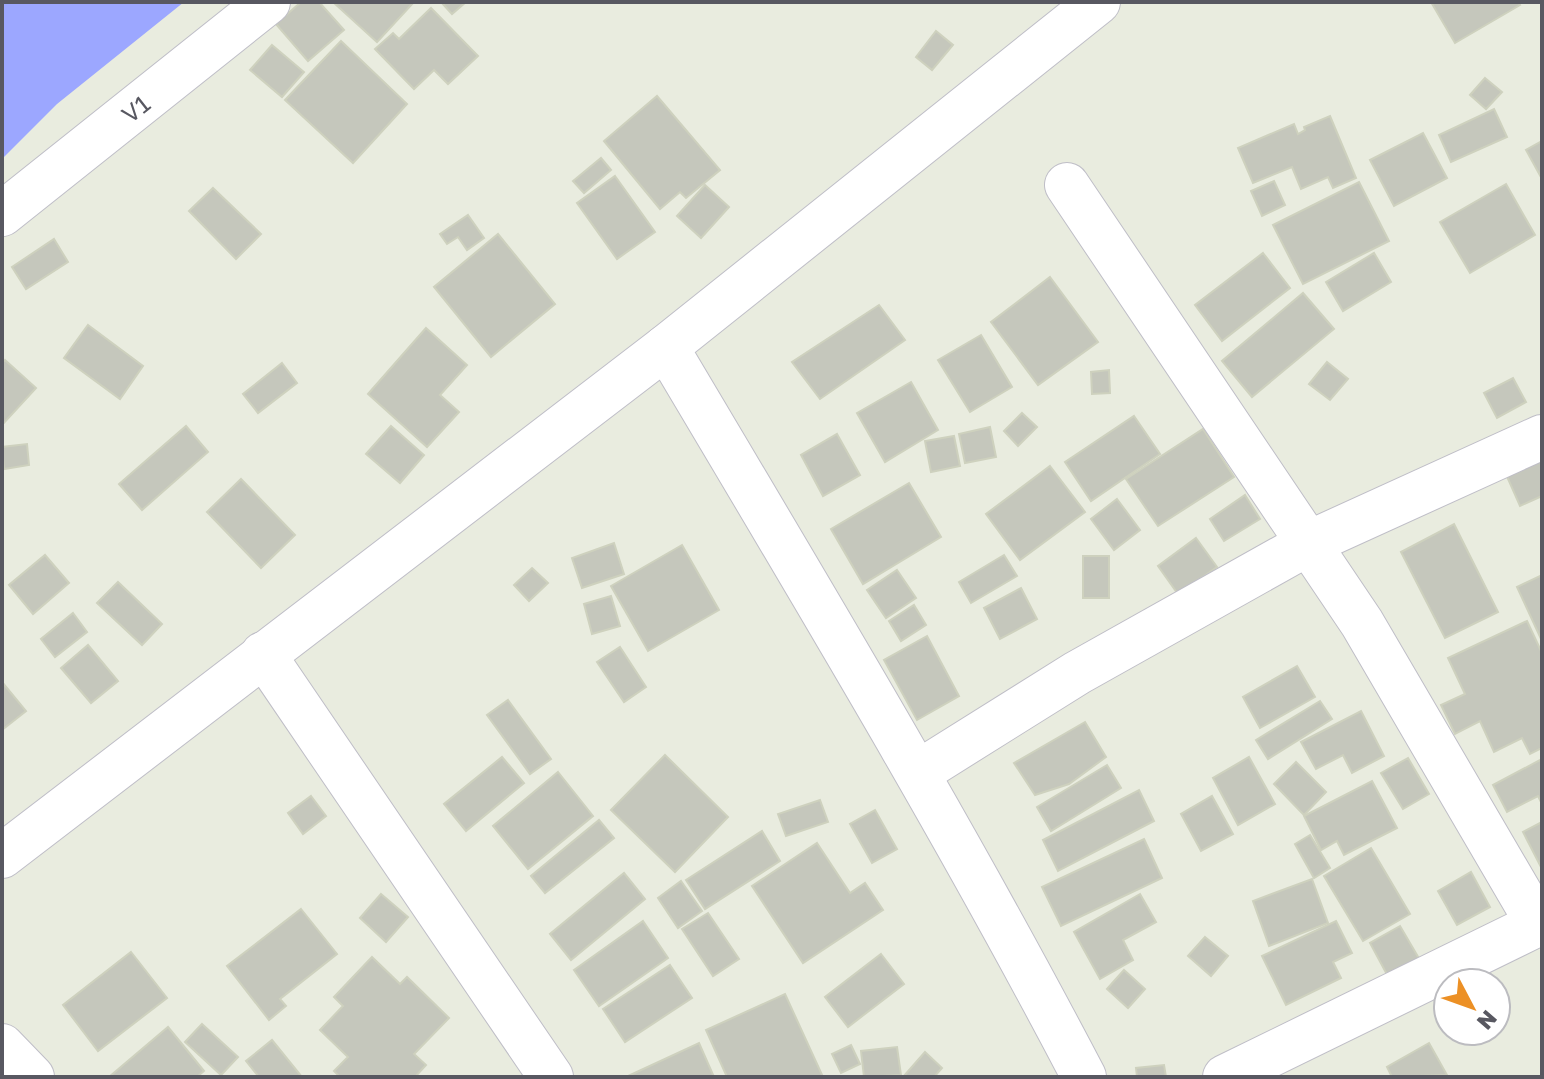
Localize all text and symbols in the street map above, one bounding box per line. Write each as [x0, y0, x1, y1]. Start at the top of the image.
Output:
street label: V1 [115, 88, 155, 128]
north arrow [1432, 967, 1512, 1047]
text: N [1472, 1005, 1503, 1036]

